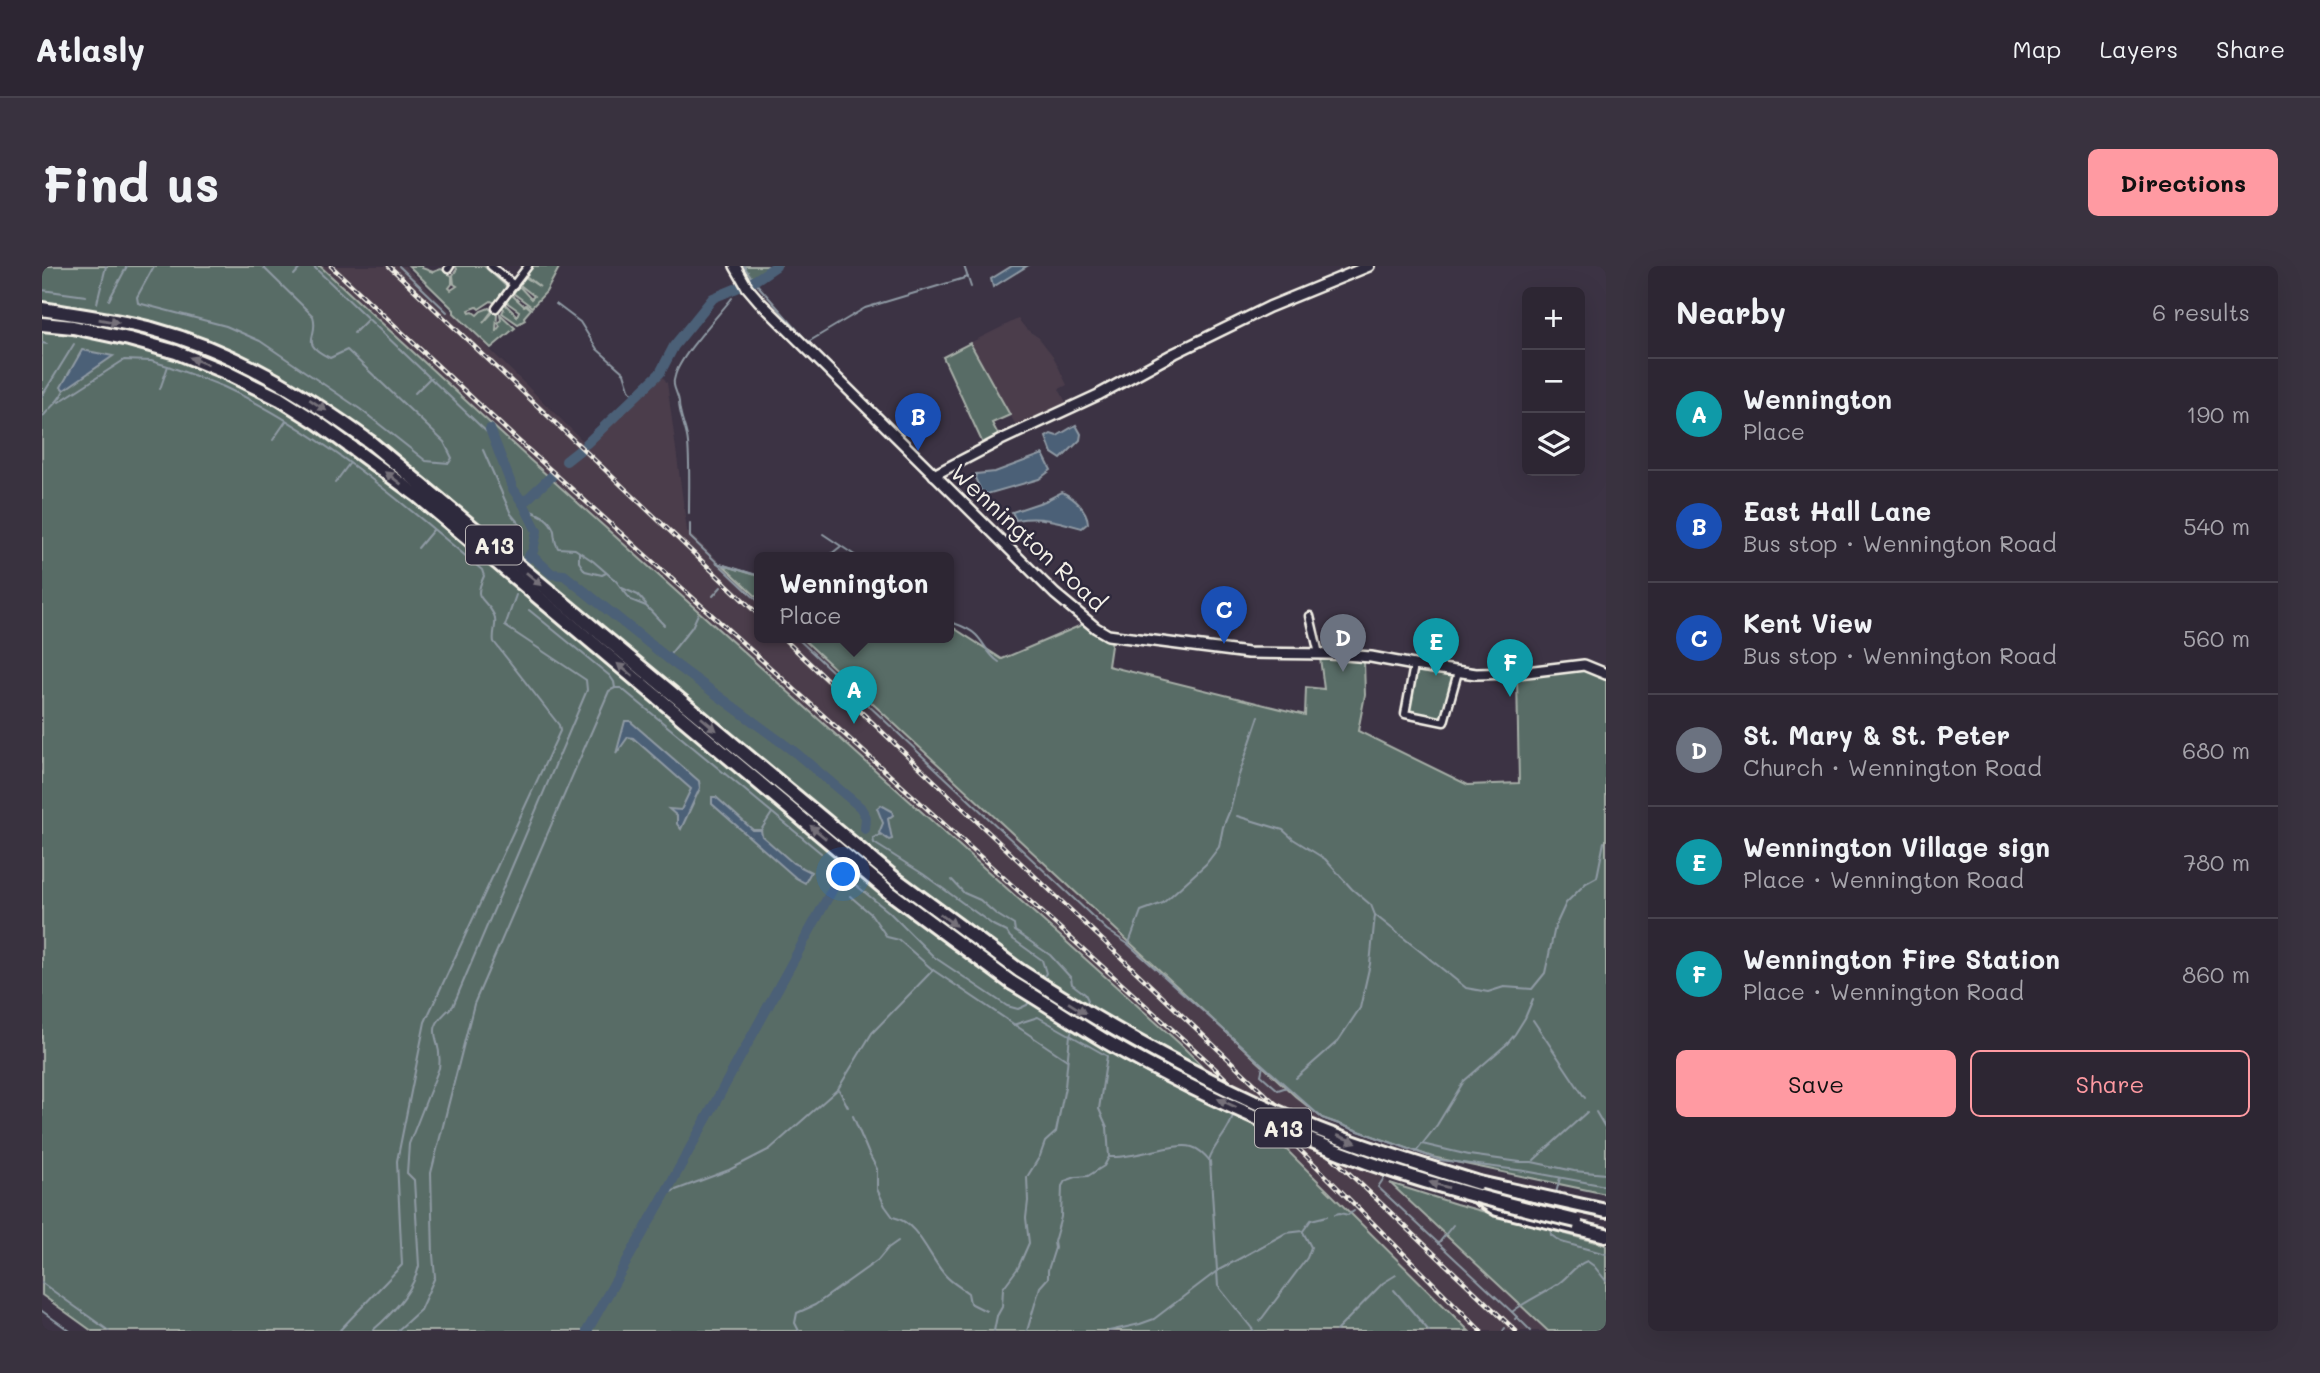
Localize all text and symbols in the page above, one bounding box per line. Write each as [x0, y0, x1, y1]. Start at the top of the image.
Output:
text: Atlasly [35, 27, 145, 70]
text: Map [2013, 33, 2061, 64]
text: Layers [2099, 33, 2178, 64]
text: Share [2216, 33, 2285, 64]
button: Directions [2088, 149, 2278, 216]
text: Find us [42, 151, 220, 214]
map controls [1522, 287, 1585, 476]
button: + [1522, 287, 1585, 350]
text: Nearby [1676, 292, 1786, 332]
text: 6 results [2152, 297, 2250, 327]
one-way arrow [98, 316, 120, 327]
button: − [1522, 350, 1585, 413]
one-way arrow [188, 356, 209, 367]
text: Wennington [1743, 382, 1892, 416]
pin: B [895, 393, 941, 451]
one-way arrow [308, 399, 328, 412]
text: A [1691, 399, 1707, 429]
text: 190 m [2186, 399, 2250, 429]
button: layers [1522, 413, 1585, 476]
text: Place [1743, 416, 1805, 446]
street label: Wennington Road [944, 457, 1114, 617]
one-way arrow [385, 470, 403, 485]
text: East Hall Lane [1743, 494, 1931, 528]
text: B [1691, 511, 1707, 541]
text: 540 m [2183, 511, 2250, 541]
road number: A13 [466, 526, 522, 564]
text: Bus stop · Wennington Road [1743, 528, 2056, 558]
popup [754, 552, 954, 643]
text: Wennington [780, 566, 928, 600]
one-way arrow [524, 571, 542, 586]
pin: C [1201, 586, 1247, 644]
text: Place [780, 600, 841, 630]
text: Kent View [1743, 606, 1873, 640]
pin: D [1320, 614, 1366, 672]
pin: E [1413, 618, 1459, 676]
text: C [1690, 623, 1708, 653]
text: 560 m [2183, 623, 2250, 653]
pin: F [1487, 639, 1533, 697]
text: Bus stop · Wennington Road [1743, 640, 2056, 670]
one-way arrow [616, 663, 633, 678]
pin: A [831, 666, 877, 724]
one-way arrow [700, 716, 717, 731]
text: St. Mary & St. Peter [1743, 718, 2010, 752]
text: D [1691, 735, 1707, 765]
text: 680 m [2182, 735, 2250, 765]
text: Church · Wennington Road [1743, 752, 2042, 782]
one-way arrow [809, 824, 827, 840]
text: Wennington Village sign [1743, 830, 2050, 864]
text: E [1692, 847, 1706, 877]
text: 780 m [2183, 847, 2250, 877]
your location [826, 857, 860, 891]
text: Place · Wennington Road [1743, 864, 2024, 894]
one-way arrow [939, 912, 957, 926]
text: Wennington Fire Station [1743, 942, 2060, 976]
text: F [1692, 959, 1706, 989]
text: 860 m [2182, 959, 2250, 989]
text: Place · Wennington Road [1743, 976, 2024, 1006]
one-way arrow [1068, 1001, 1087, 1014]
button: Save [1676, 1050, 1956, 1117]
button: Share [1970, 1050, 2250, 1117]
one-way arrow [1217, 1097, 1237, 1109]
road number: A13 [1255, 1108, 1311, 1148]
one-way arrow [1337, 1134, 1358, 1145]
one-way arrow [1428, 1180, 1449, 1190]

